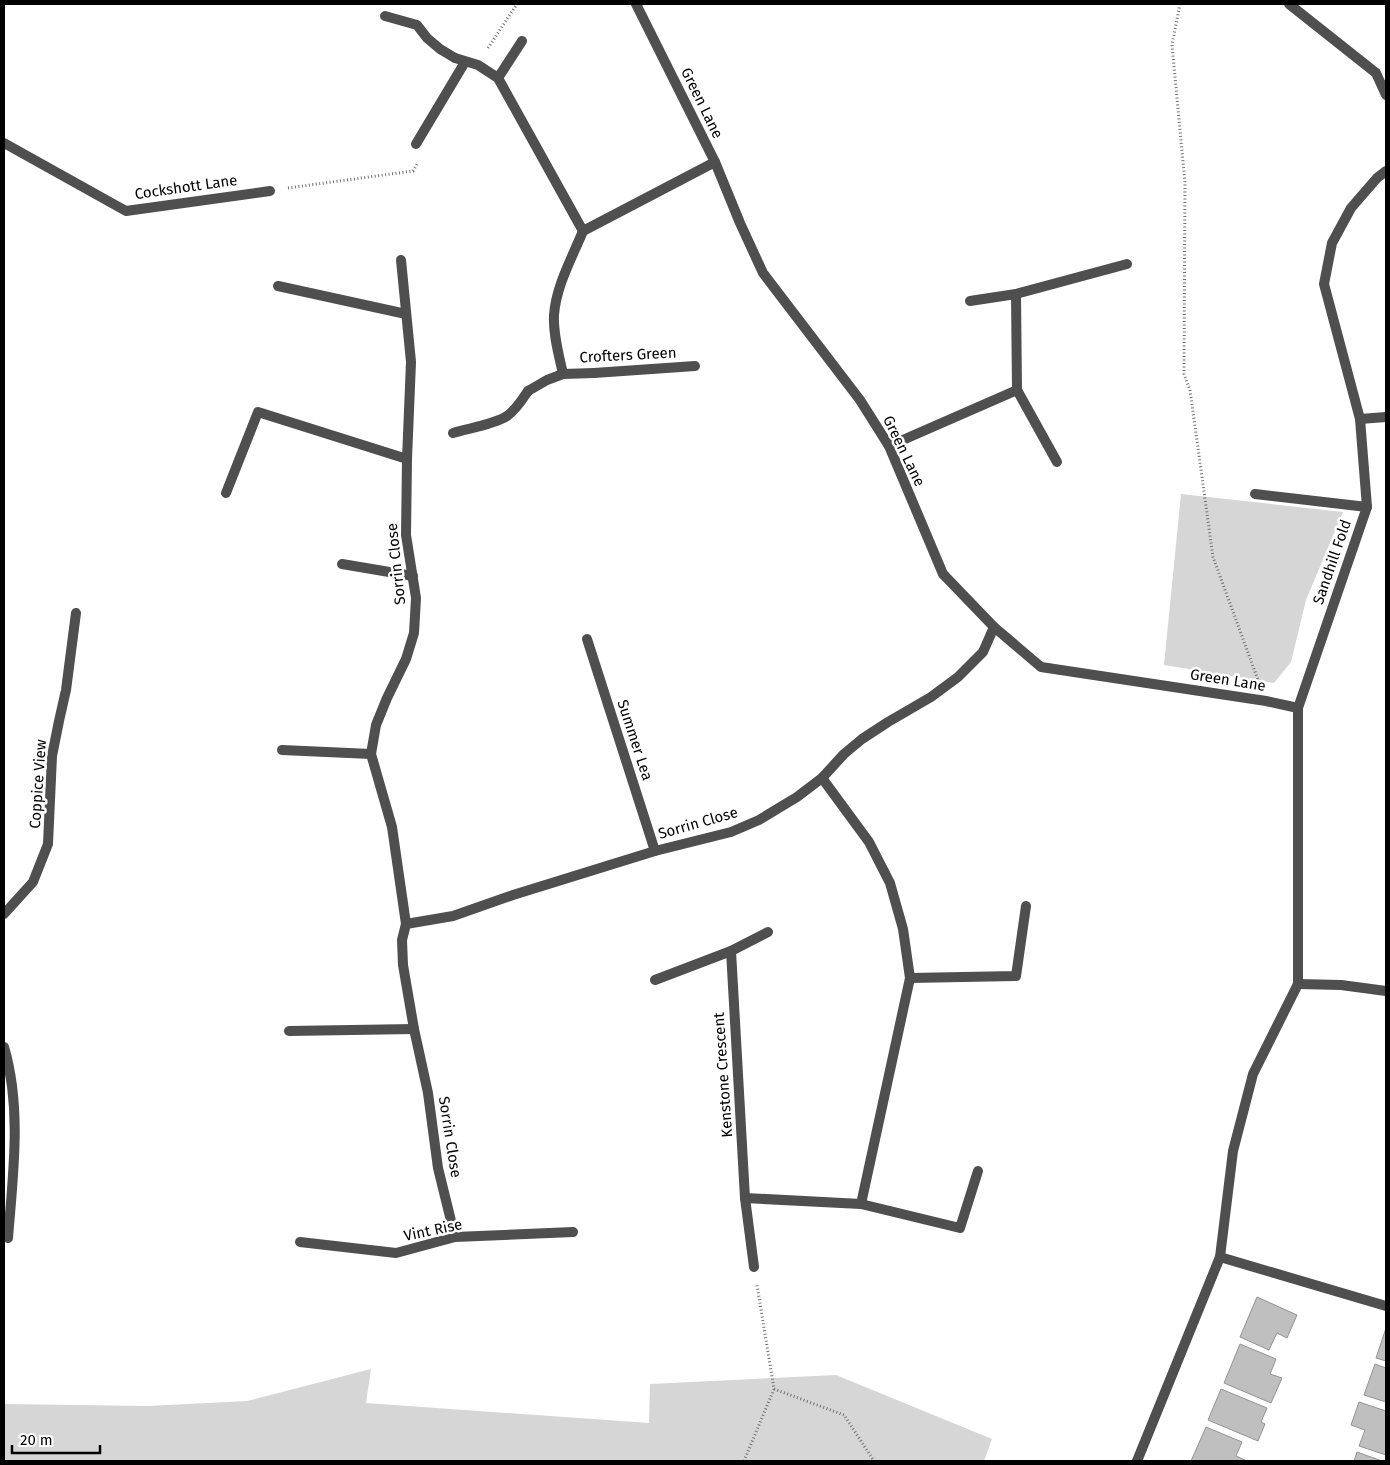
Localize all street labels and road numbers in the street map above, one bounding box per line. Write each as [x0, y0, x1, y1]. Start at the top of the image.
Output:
street label: Green Lane [677, 65, 727, 141]
street label: Cockshott Lane [134, 171, 238, 203]
street label: Crofters Green [579, 343, 677, 367]
street label: Green Lane [879, 413, 929, 489]
street label: Sandhill Fold [1309, 517, 1355, 607]
street label: Sorrin Close [383, 522, 409, 606]
street label: Green Lane [1189, 665, 1267, 695]
street label: Summer Lea [613, 697, 657, 783]
street label: Coppice View [26, 739, 50, 829]
street label: Sorrin Close [656, 803, 740, 843]
street label: Kenstone Crescent [710, 1011, 736, 1138]
street label: Sorrin Close [435, 1095, 465, 1179]
street label: Vint Rise [402, 1215, 464, 1245]

